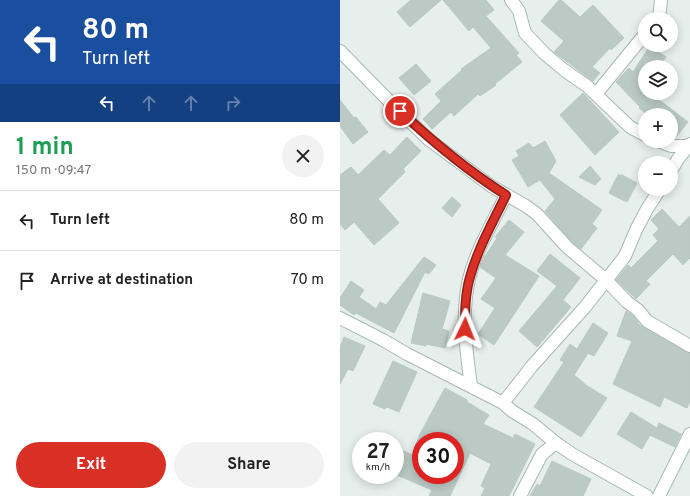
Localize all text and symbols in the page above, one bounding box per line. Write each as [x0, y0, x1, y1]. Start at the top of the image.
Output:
map controls [638, 12, 678, 196]
button: search [638, 12, 678, 52]
text: 80 m [82, 13, 149, 49]
icon: left [16, 16, 68, 68]
text: Turn left [82, 48, 150, 71]
button: layers [638, 60, 678, 100]
icon: left [96, 92, 118, 114]
icon: ahead [138, 92, 160, 114]
icon: ahead [180, 92, 202, 114]
icon: right [222, 92, 244, 114]
pin [383, 94, 417, 128]
icon: arrive [389, 100, 411, 122]
button: + [638, 108, 678, 148]
text: 1 min [16, 133, 74, 163]
button: close [282, 135, 324, 177]
button: − [638, 156, 678, 196]
text: 150 m · 09:47 [16, 163, 91, 179]
icon: left [16, 210, 38, 232]
text: Turn left [50, 211, 110, 230]
text: 80 m [289, 211, 324, 230]
icon: arrive [16, 270, 38, 292]
text: Arrive at destination [50, 271, 193, 290]
text: 70 m [291, 271, 324, 290]
position arrow [444, 308, 486, 350]
speed limit sign: 30 [412, 432, 464, 484]
text: 27 [367, 440, 389, 466]
button: Exit [16, 442, 166, 488]
button: Share [174, 442, 324, 488]
text: km/h [366, 461, 390, 474]

